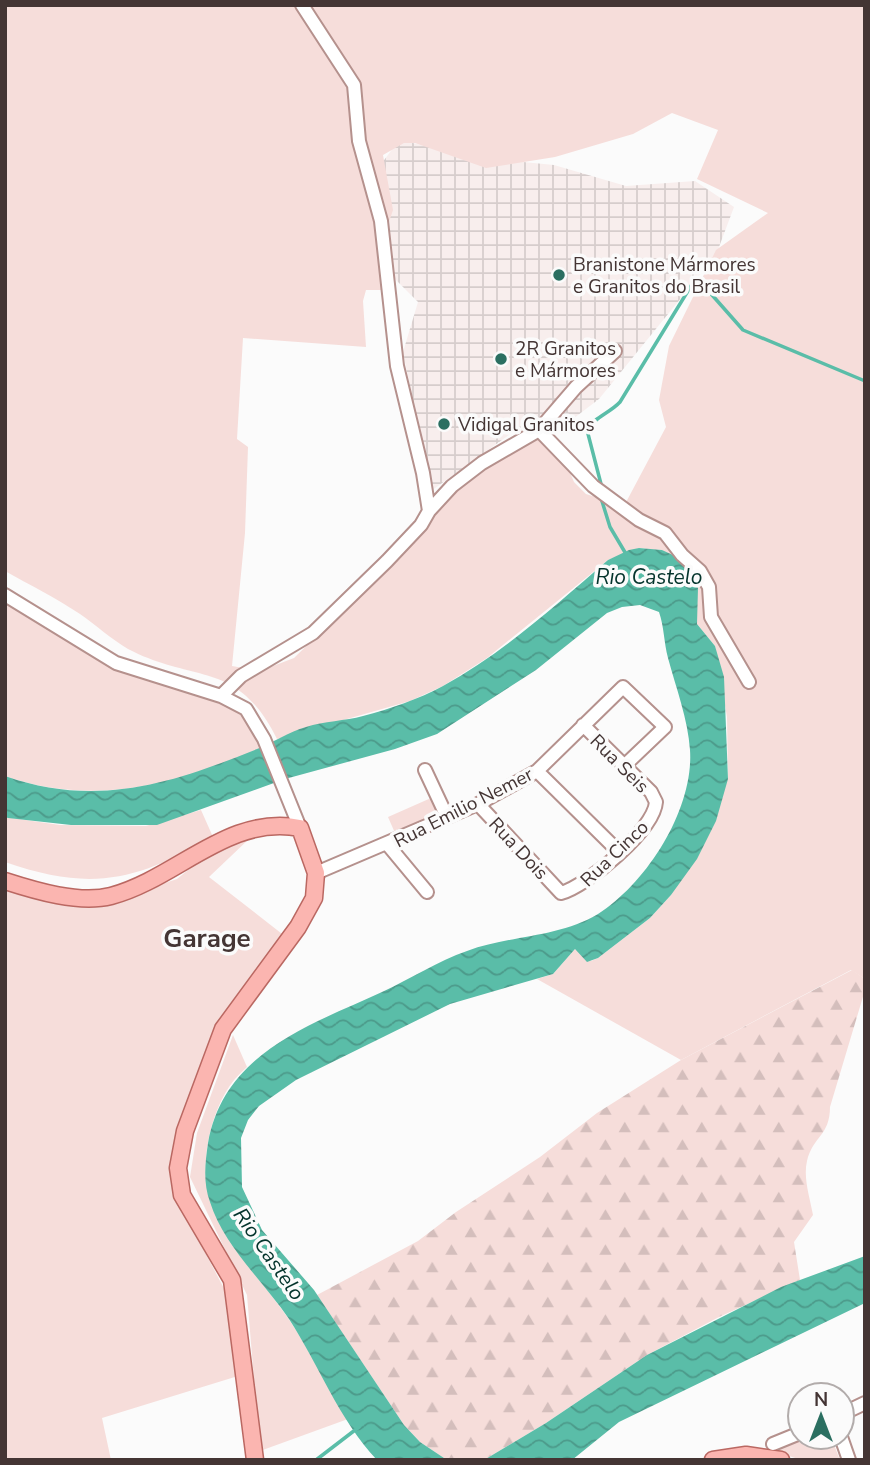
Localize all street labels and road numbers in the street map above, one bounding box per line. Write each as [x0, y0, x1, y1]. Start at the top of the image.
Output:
street label: Rua Seis [584, 728, 655, 799]
street label: Rua Emilio Nemer [389, 762, 538, 854]
street label: Rua Dois [483, 812, 554, 886]
street label: Rua Cinco [575, 815, 654, 893]

